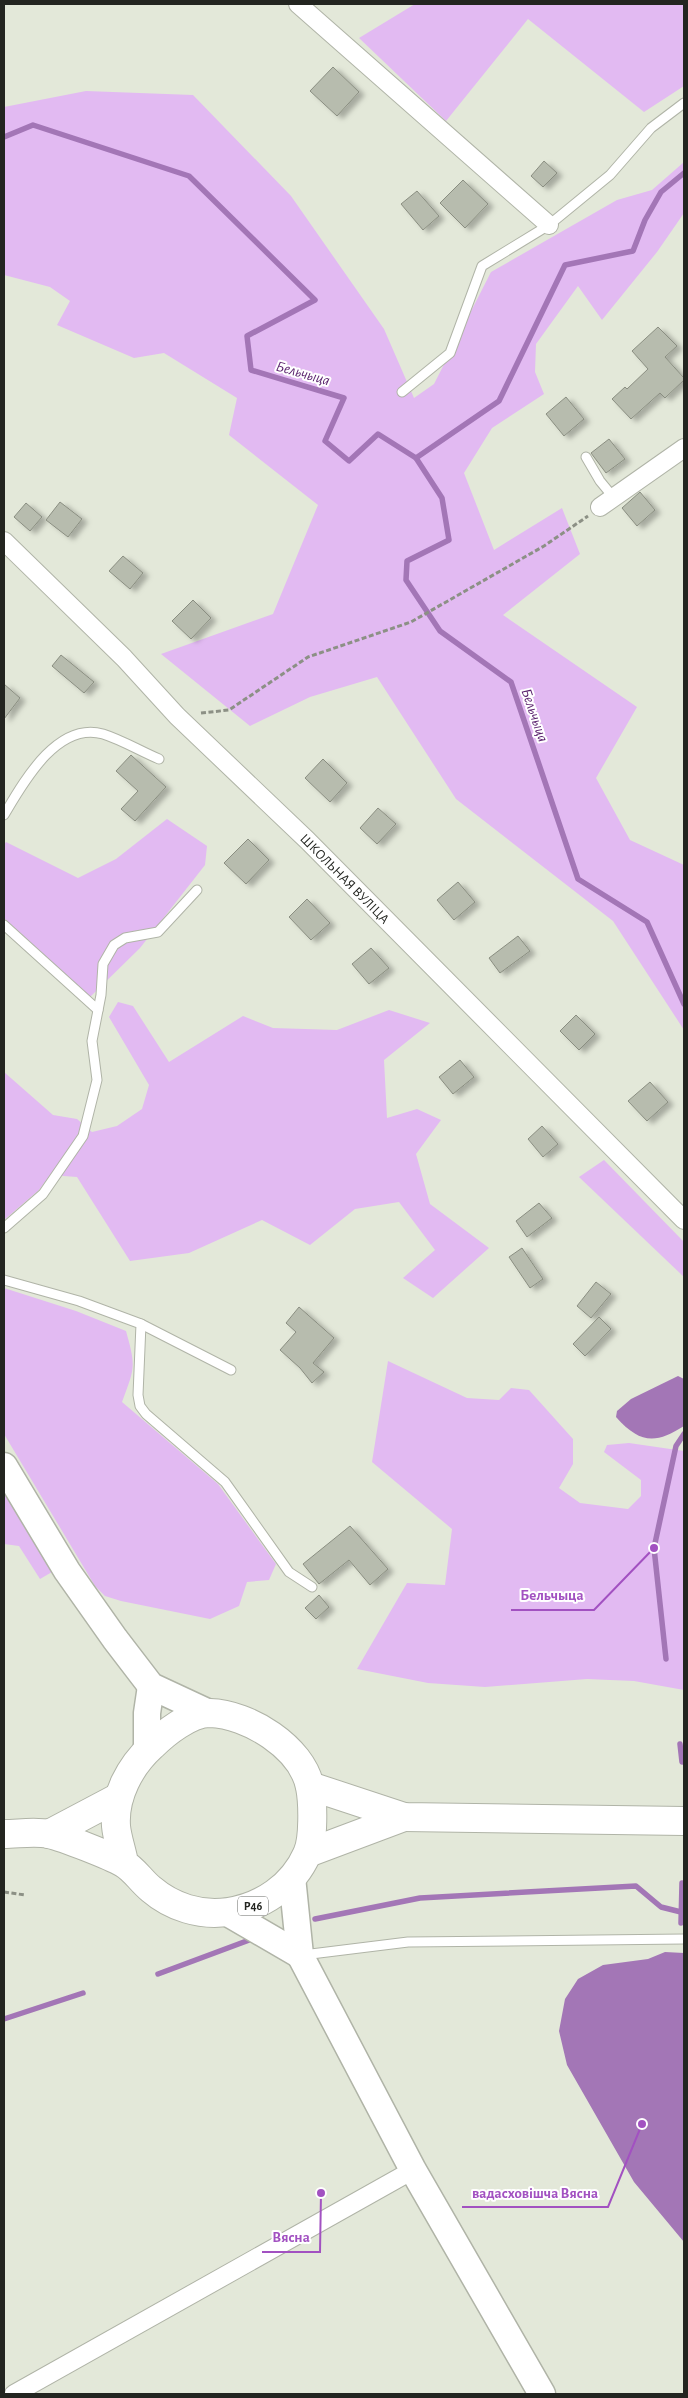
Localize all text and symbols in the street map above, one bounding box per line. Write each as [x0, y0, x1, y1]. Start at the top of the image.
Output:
water label: Бельчыца [274, 359, 332, 388]
water label: Бельчыца [518, 687, 551, 744]
street label: ШКОЛЬНАЯ ВУЛІЦА [297, 832, 392, 927]
callout: Бельчыца [511, 1580, 594, 1610]
text: Бельчыца [520, 1588, 584, 1603]
road number: Р46 [238, 1896, 268, 1915]
callout: вадасховішча Вясна [462, 2177, 608, 2207]
text: вадасховішча Вясна [472, 2186, 598, 2201]
callout: Вясна [262, 2222, 320, 2252]
text: Вясна [272, 2230, 310, 2245]

